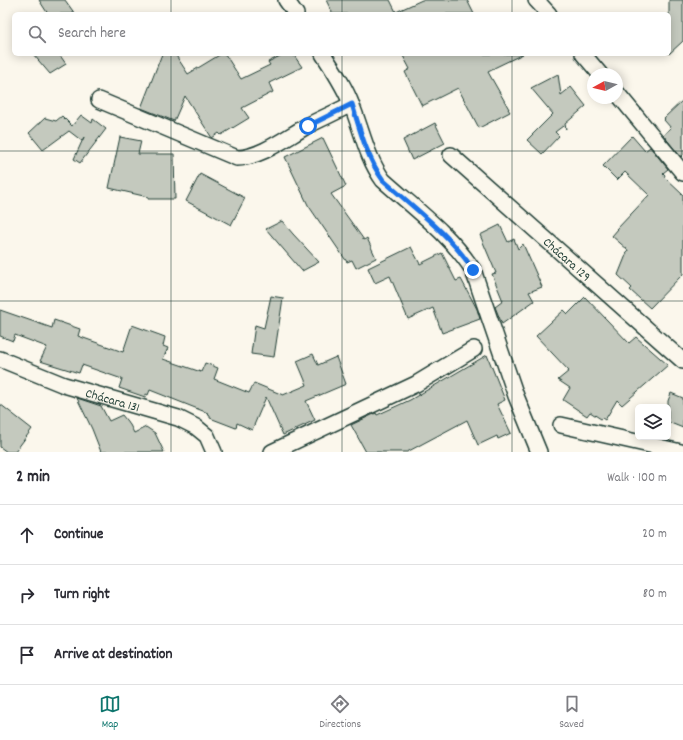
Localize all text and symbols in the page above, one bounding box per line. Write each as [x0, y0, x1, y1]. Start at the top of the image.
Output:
search box [12, 12, 671, 56]
icon: search [26, 23, 48, 45]
text: Search here [58, 23, 126, 45]
north arrow [587, 68, 623, 104]
route start [299, 117, 317, 135]
street label: Chácara 129 [538, 234, 594, 287]
route end [464, 261, 482, 279]
street label: Chácara 131 [83, 385, 142, 418]
map controls [635, 404, 671, 440]
button: layers [635, 404, 671, 440]
text: 2 min [16, 466, 50, 490]
text: Walk · 100 m [607, 469, 667, 488]
icon: ahead [16, 524, 38, 546]
text: Continue [54, 524, 103, 546]
text: 20 m [642, 525, 667, 544]
icon: right [16, 584, 38, 606]
text: Turn right [54, 584, 110, 606]
text: 80 m [643, 585, 667, 604]
icon: arrive [16, 644, 38, 666]
text: Arrive at destination [54, 644, 172, 666]
tab: Map [99, 693, 121, 733]
tab: Directions [319, 693, 361, 733]
tab: Saved [559, 693, 584, 733]

